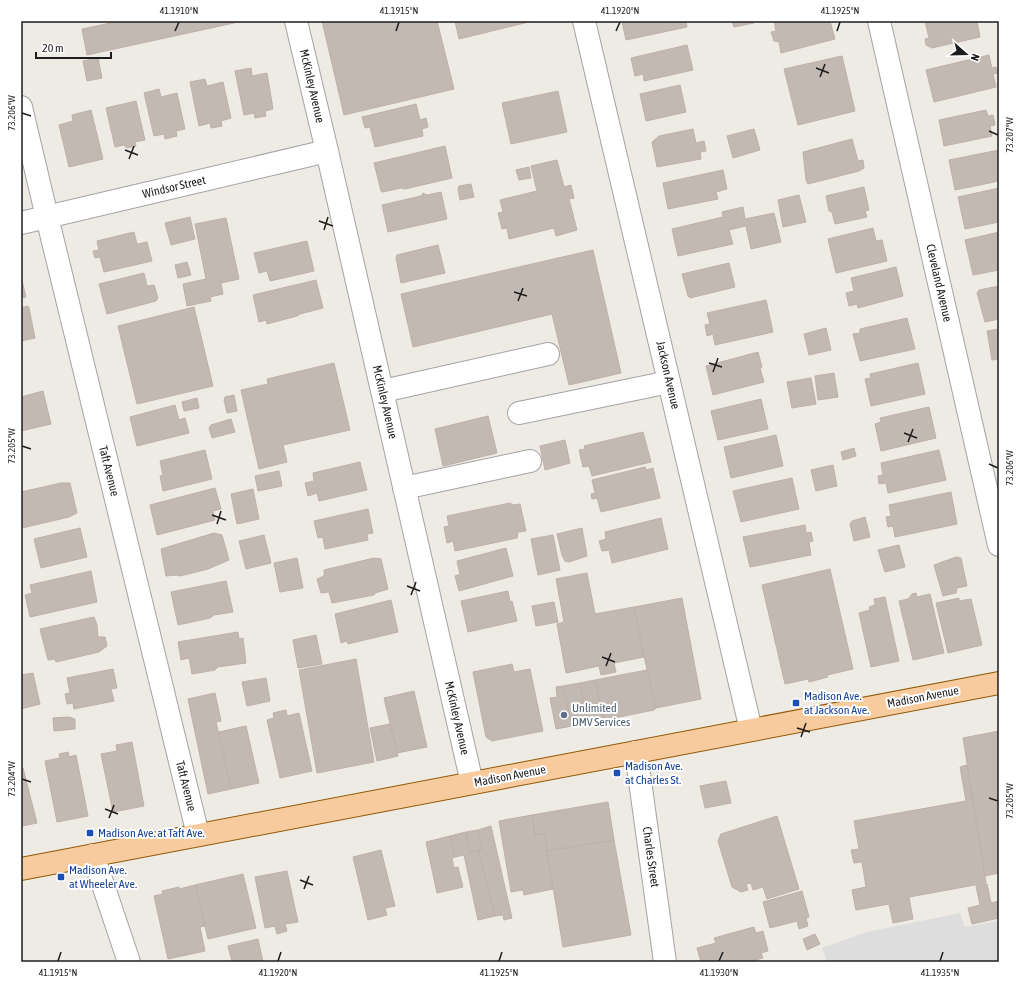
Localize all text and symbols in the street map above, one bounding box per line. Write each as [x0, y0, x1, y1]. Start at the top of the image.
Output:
text: 41.1910°N [160, 5, 198, 16]
text: 41.1915°N [380, 5, 418, 16]
text: 41.1920°N [601, 5, 639, 16]
text: 41.1925°N [821, 5, 859, 16]
scale bar [36, 34, 111, 60]
north arrow [946, 34, 986, 74]
text: 20 m [42, 41, 64, 55]
street label: McKinley Avenue [297, 48, 327, 124]
text: N [969, 52, 982, 63]
text: 73.206°W [6, 95, 17, 131]
text: 73.207°W [1004, 117, 1015, 153]
street label: Windsor Street [141, 173, 207, 201]
street label: Cleveland Avenue [923, 243, 955, 323]
street label: Jackson Avenue [653, 339, 683, 411]
street label: McKinley Avenue [370, 364, 400, 440]
text: 73.205°W [6, 428, 17, 464]
street label: Taft Avenue [96, 444, 122, 498]
text: 73.206°W [1004, 450, 1015, 486]
street label: McKinley Avenue [442, 680, 472, 756]
street label: Madison Avenue [886, 683, 960, 711]
place label: Madison Ave. at Jackson Ave. [804, 689, 869, 717]
marker: Madison Ave. at Jackson Ave. [791, 698, 801, 708]
place label: Unlimited DMV Services [572, 701, 630, 729]
marker: Unlimited DMV Services [559, 710, 569, 720]
street label: Taft Avenue [173, 759, 199, 813]
place label: Madison Ave. at Charles St. [625, 759, 683, 787]
text: 73.204°W [6, 761, 17, 797]
street label: Madison Avenue [473, 762, 547, 790]
marker: Madison Ave. at Charles St. [612, 768, 622, 778]
text: 73.205°W [1004, 783, 1015, 819]
place label: Madison Ave. at Taft Ave. [98, 826, 205, 840]
street label: Charles Street [640, 826, 662, 889]
marker: Madison Ave. at Taft Ave. [85, 828, 95, 838]
place label: Madison Ave. at Wheeler Ave. [69, 863, 137, 891]
marker: Madison Ave. at Wheeler Ave. [56, 872, 66, 882]
text: 41.1915°N [39, 967, 77, 978]
text: 41.1920°N [259, 967, 297, 978]
text: 41.1925°N [480, 967, 518, 978]
text: 41.1930°N [700, 967, 738, 978]
text: 41.1935°N [921, 967, 959, 978]

